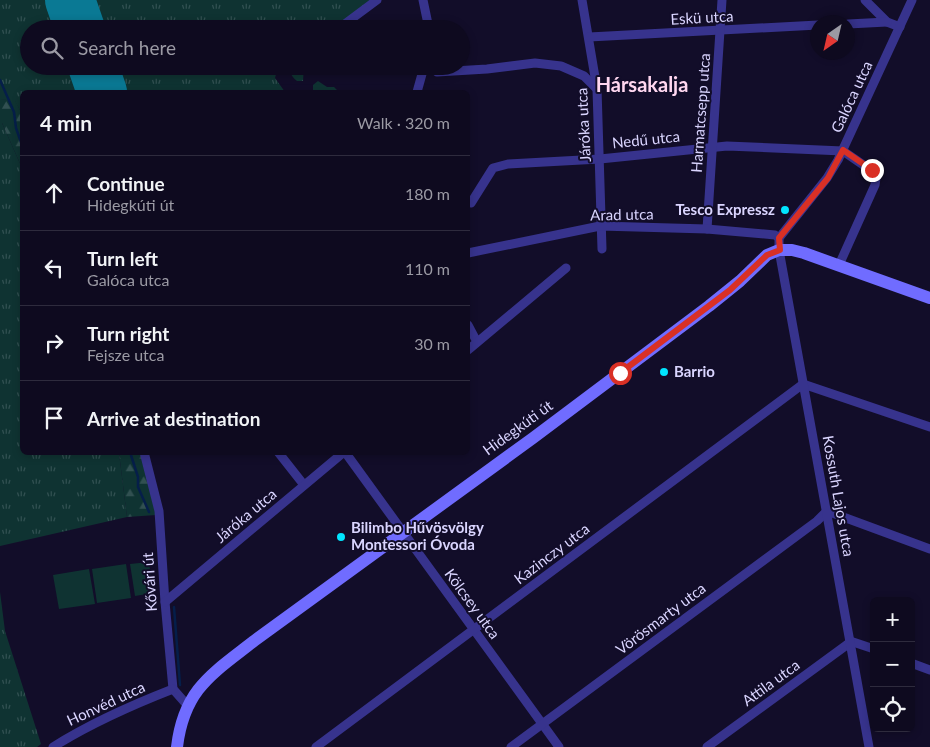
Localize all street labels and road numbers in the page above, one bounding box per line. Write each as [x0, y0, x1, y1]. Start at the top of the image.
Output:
street label: Eskü utca [670, 6, 734, 28]
street label: Harmatcsepp utca [687, 53, 713, 173]
street label: Galóca utca [827, 58, 876, 135]
street label: Járóka utca [572, 87, 594, 163]
street label: Nedű utca [611, 126, 681, 152]
street label: Arad utca [590, 204, 654, 224]
street label: Hidegkúti út [479, 395, 556, 459]
street label: Kossuth Lajos utca [819, 434, 859, 558]
street label: Járóka utca [211, 484, 280, 546]
street label: Kazinczy utca [510, 519, 593, 587]
street label: Kővári út [138, 551, 160, 612]
street label: Kölcsey utca [441, 565, 504, 642]
street label: Vörösmarty utca [612, 579, 709, 658]
street label: Attila utca [738, 655, 803, 709]
street label: Honvéd utca [64, 677, 147, 729]

